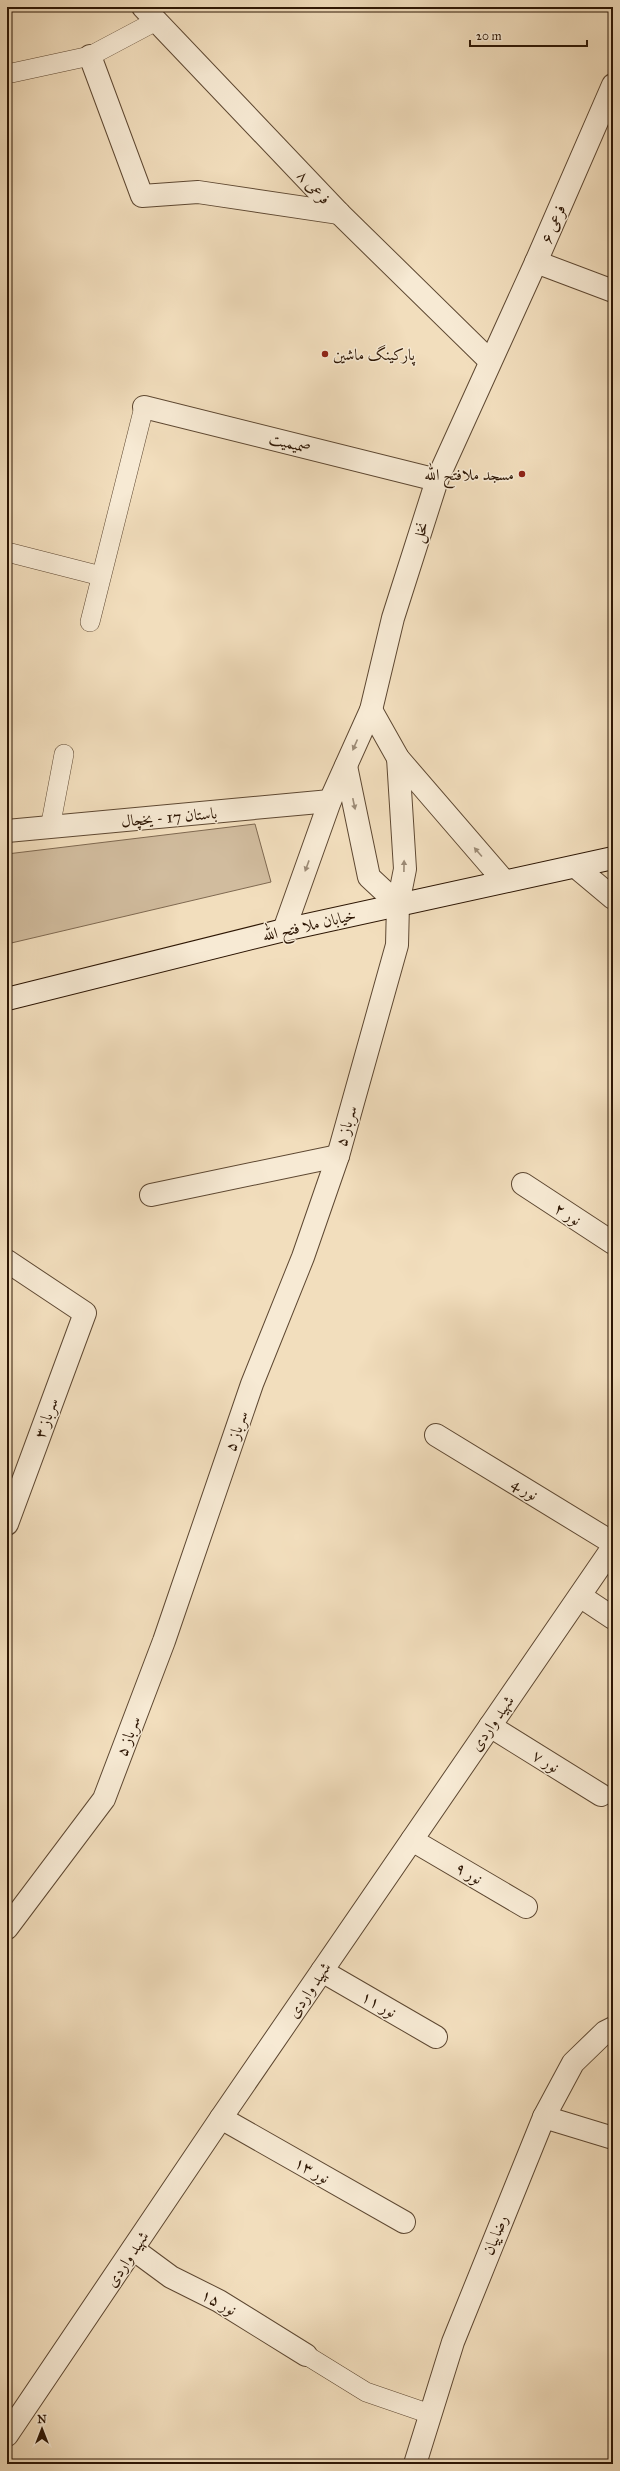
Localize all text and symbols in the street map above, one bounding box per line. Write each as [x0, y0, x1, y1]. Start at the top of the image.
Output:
scale bar [470, 22, 587, 48]
text: 20 m [476, 29, 502, 43]
street label: فرعی ۸ [293, 166, 335, 209]
street label: فرعی ۶ [536, 202, 571, 247]
place label: پارکینگ ماشین [333, 344, 416, 366]
marker: پارکینگ ماشین [320, 349, 330, 359]
street label: صمیمیت [267, 429, 313, 457]
place label: مسجد ملافتح الله [424, 462, 514, 489]
marker: مسجد ملافتح الله [517, 469, 527, 479]
street label: نخل [408, 519, 434, 545]
one-way arrow [352, 740, 358, 752]
one-way arrow [352, 798, 358, 810]
street label: باستان 17 - یخچال [120, 803, 218, 833]
one-way arrow [474, 847, 483, 858]
one-way arrow [401, 859, 407, 872]
one-way arrow [304, 860, 310, 872]
street label: خیابان ملا فتح الله [260, 902, 359, 950]
street label: سرباز ۵ [331, 1103, 362, 1149]
street label: نور ۲ [551, 1198, 585, 1230]
street label: سرباز ۳ [30, 1395, 63, 1441]
street label: سرباز ۵ [220, 1408, 253, 1454]
street label: نور 4 [508, 1474, 542, 1505]
street label: شهید واردی [466, 1692, 519, 1755]
street label: سرباز ۵ [112, 1713, 145, 1759]
street label: نور ۷ [529, 1746, 563, 1777]
street label: نور ۹ [452, 1858, 486, 1889]
street label: شهید واردی [283, 1958, 335, 2022]
street label: نور ۱۱ [358, 1986, 400, 2022]
street label: نور ۱۳ [291, 2152, 333, 2188]
street label: رضاییان [478, 2212, 512, 2258]
street label: شهید واردی [101, 2227, 153, 2291]
street label: نور ۱۵ [198, 2285, 240, 2320]
north arrow [22, 2409, 62, 2449]
text: N [37, 2413, 47, 2426]

